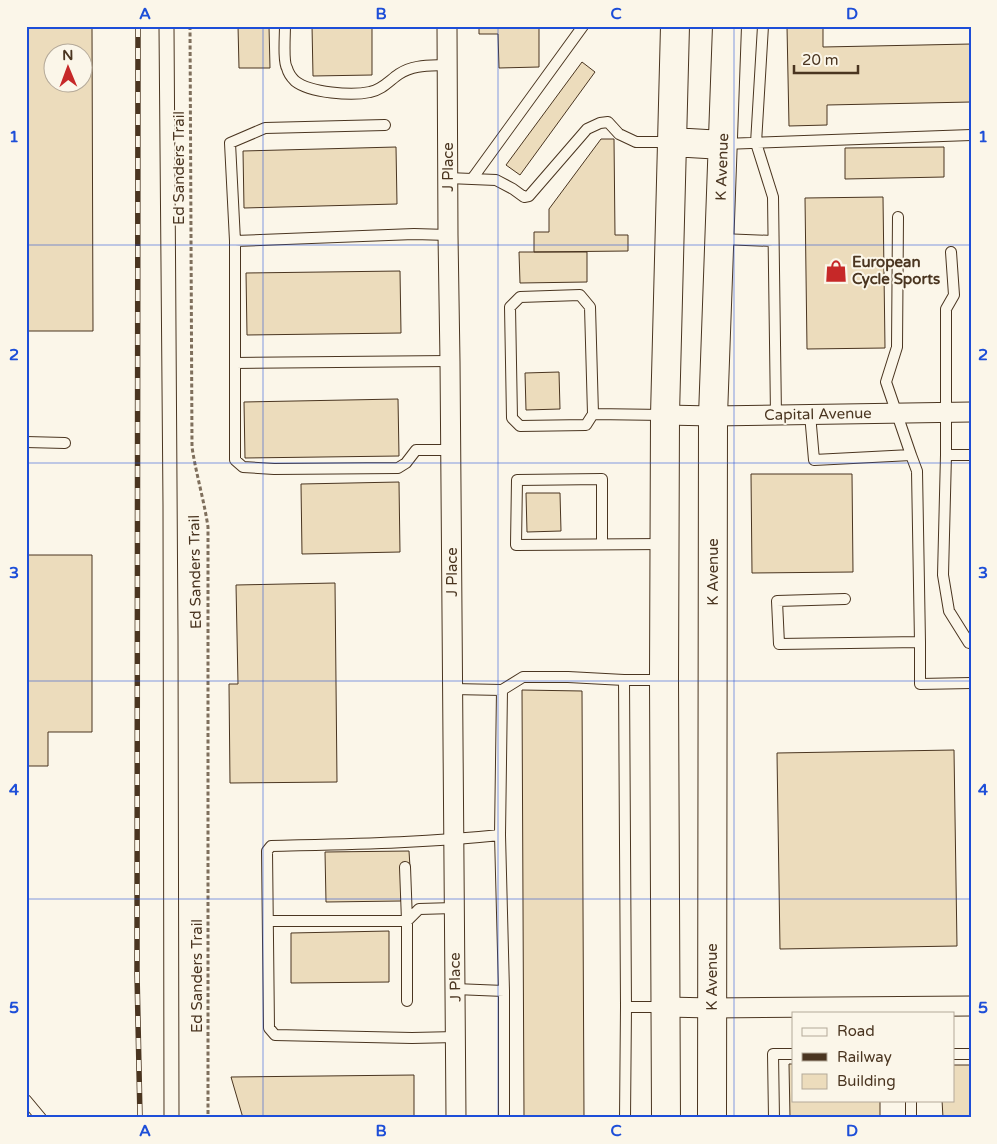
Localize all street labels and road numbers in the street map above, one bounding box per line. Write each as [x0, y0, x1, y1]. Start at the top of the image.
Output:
street label: Ed Sanders Trail [170, 111, 188, 225]
street label: K Avenue [712, 133, 732, 201]
street label: J Place [439, 142, 457, 192]
street label: Capital Avenue [764, 404, 872, 424]
street label: Ed Sanders Trail [185, 515, 205, 629]
street label: K Avenue [704, 538, 722, 606]
street label: J Place [443, 547, 461, 597]
street label: Ed Sanders Trail [188, 919, 206, 1033]
street label: K Avenue [703, 943, 721, 1011]
street label: J Place [446, 952, 464, 1002]

